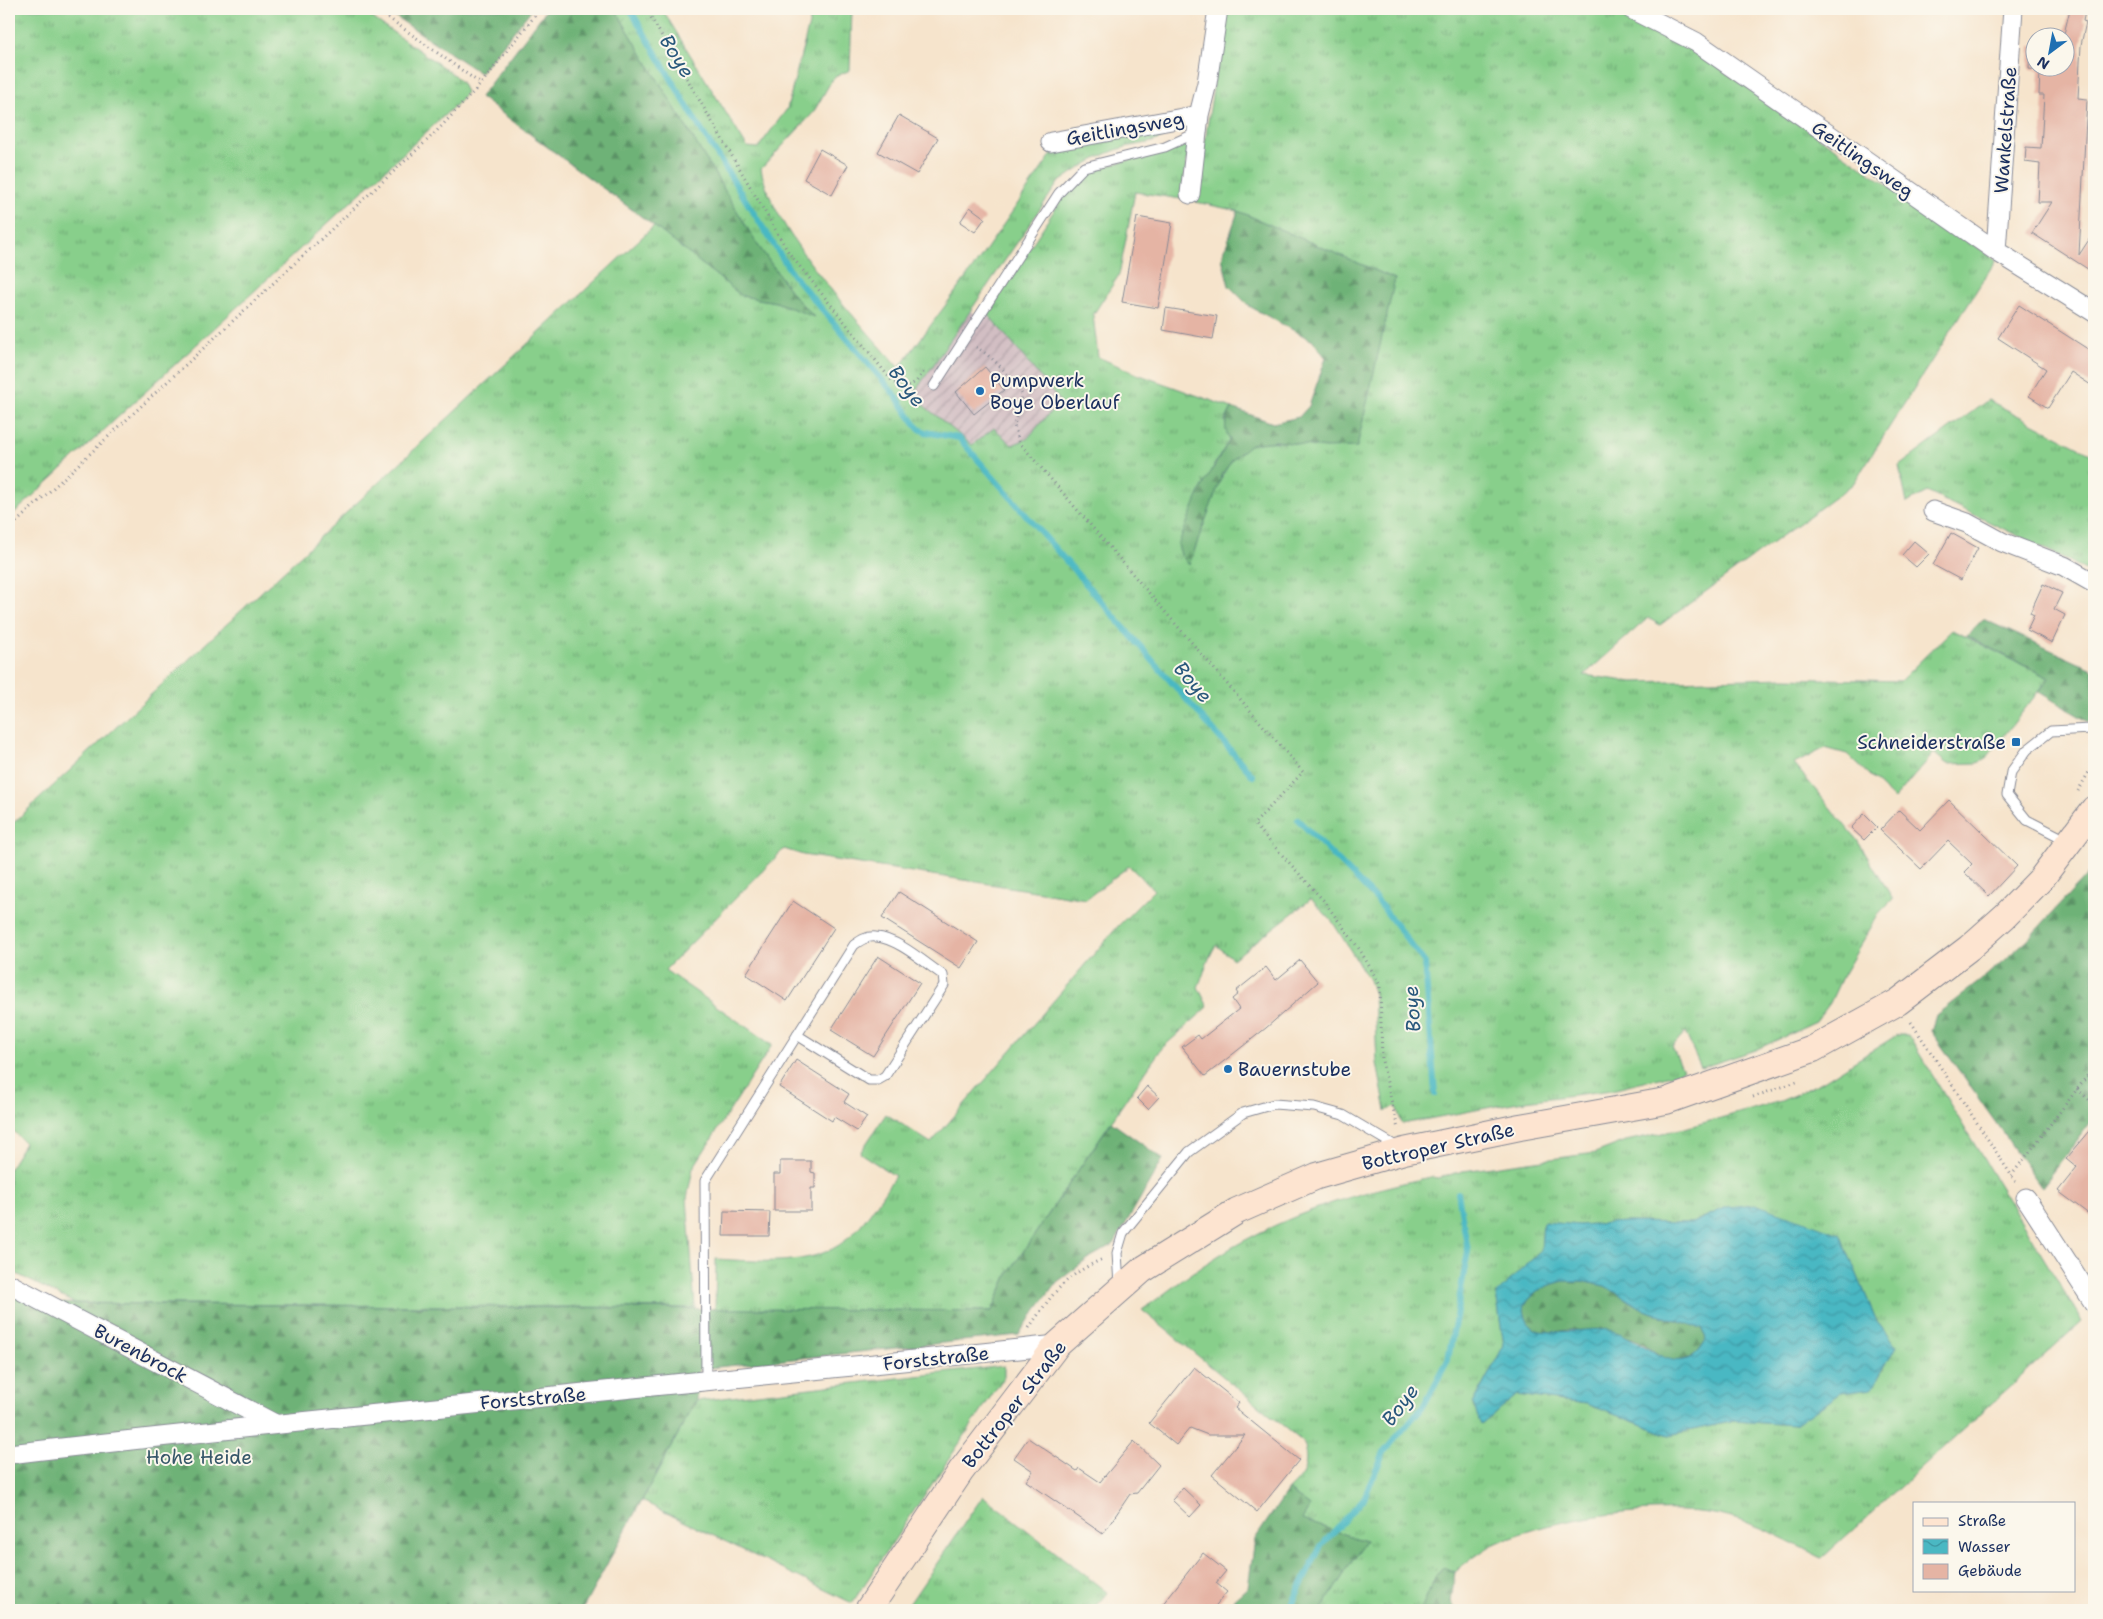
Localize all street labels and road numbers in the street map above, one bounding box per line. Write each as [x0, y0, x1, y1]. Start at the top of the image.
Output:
street label: Wankelstraße [1989, 66, 2022, 194]
street label: Geitlingsweg [1064, 106, 1186, 151]
street label: Geitlingsweg [1807, 115, 1919, 204]
street label: Bottroper Straße [1359, 1117, 1517, 1176]
street label: Burenbrock [90, 1318, 192, 1389]
street label: Bottroper Straße [957, 1335, 1072, 1473]
street label: Forststraße [882, 1340, 990, 1376]
street label: Forststraße [479, 1381, 587, 1416]

